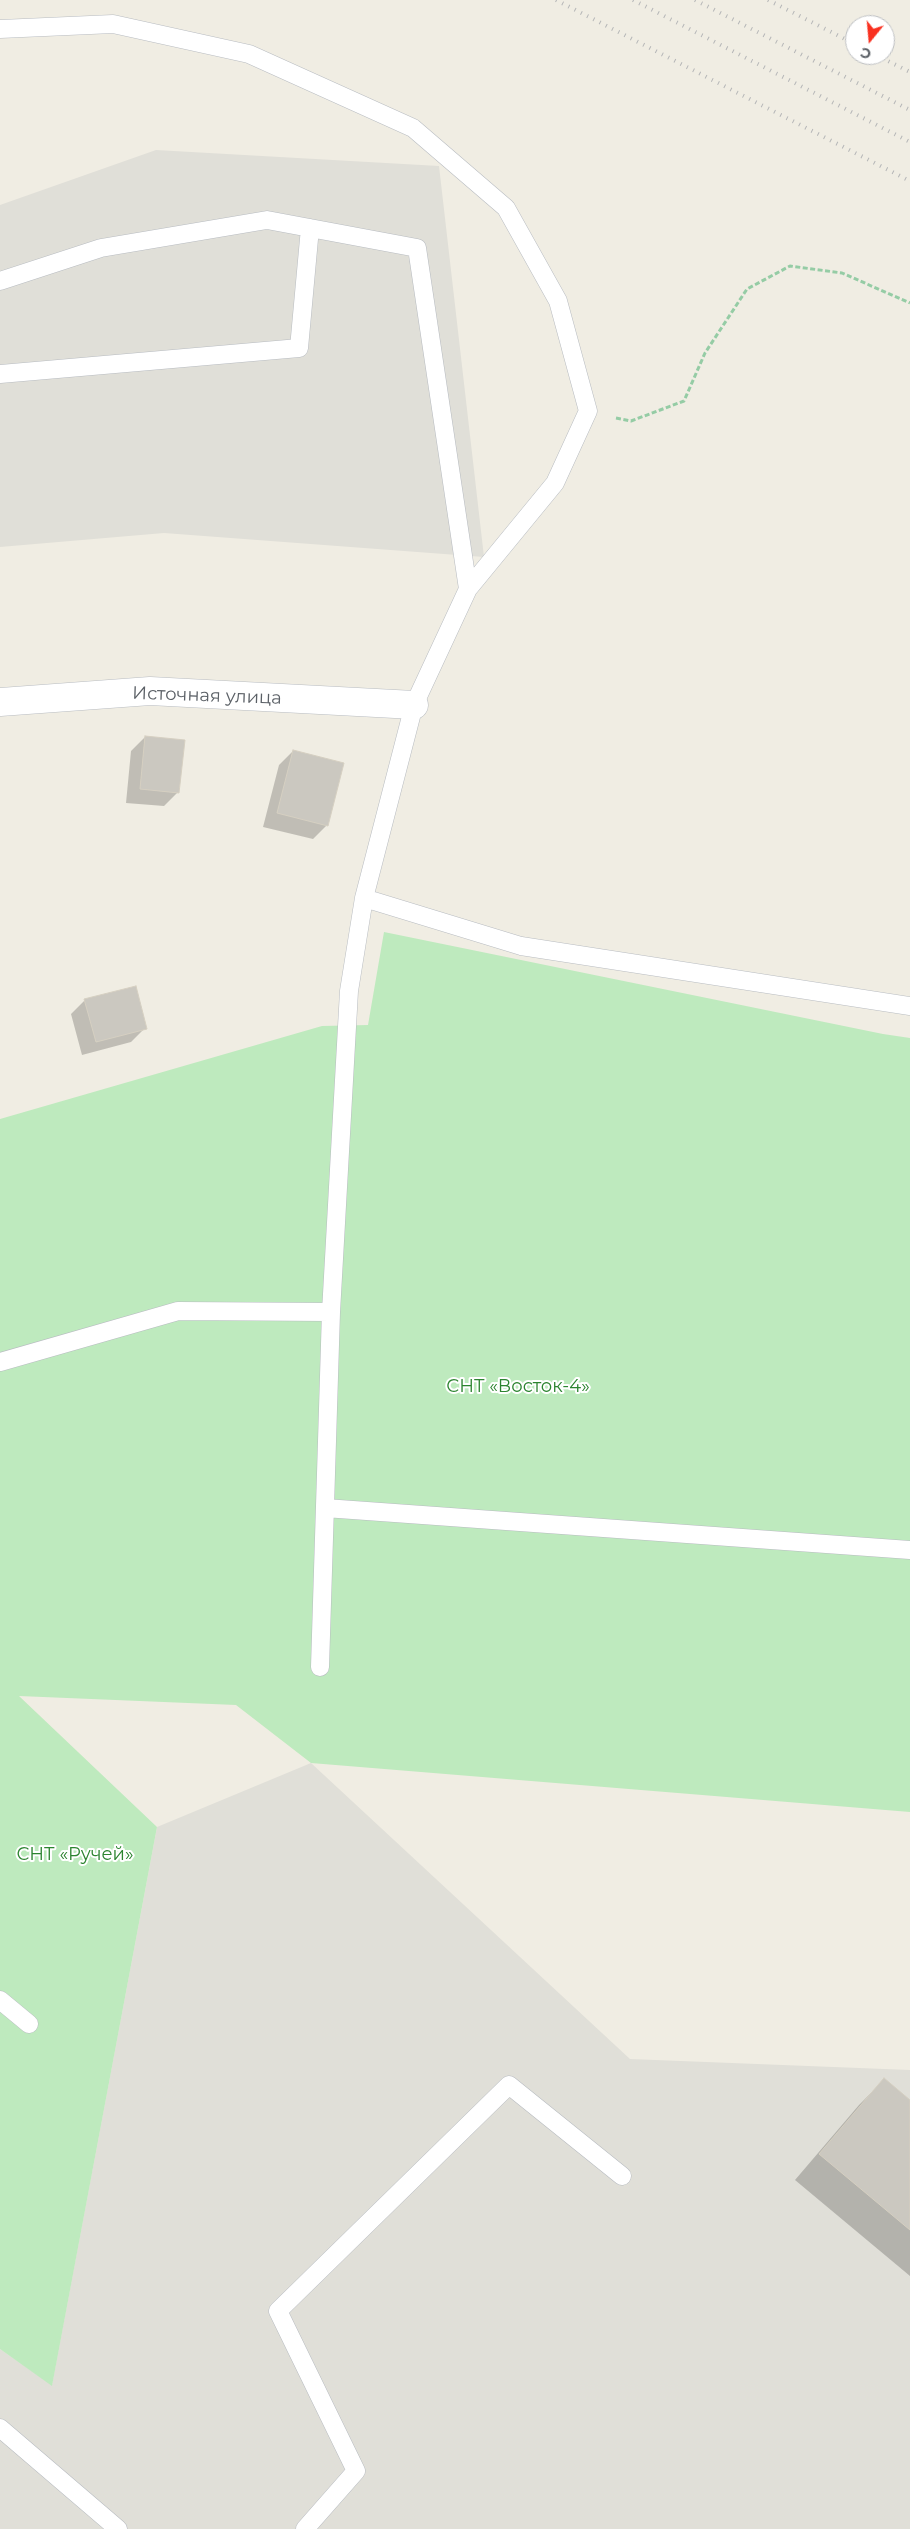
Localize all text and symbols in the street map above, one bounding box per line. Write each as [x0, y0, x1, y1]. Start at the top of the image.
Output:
north arrow [845, 15, 895, 65]
text: С [858, 43, 873, 63]
street label: Источная улица [132, 683, 282, 709]
park label: СНТ «Восток-4» [446, 1376, 590, 1398]
park label: СНТ «Ручей» [16, 1844, 134, 1866]

